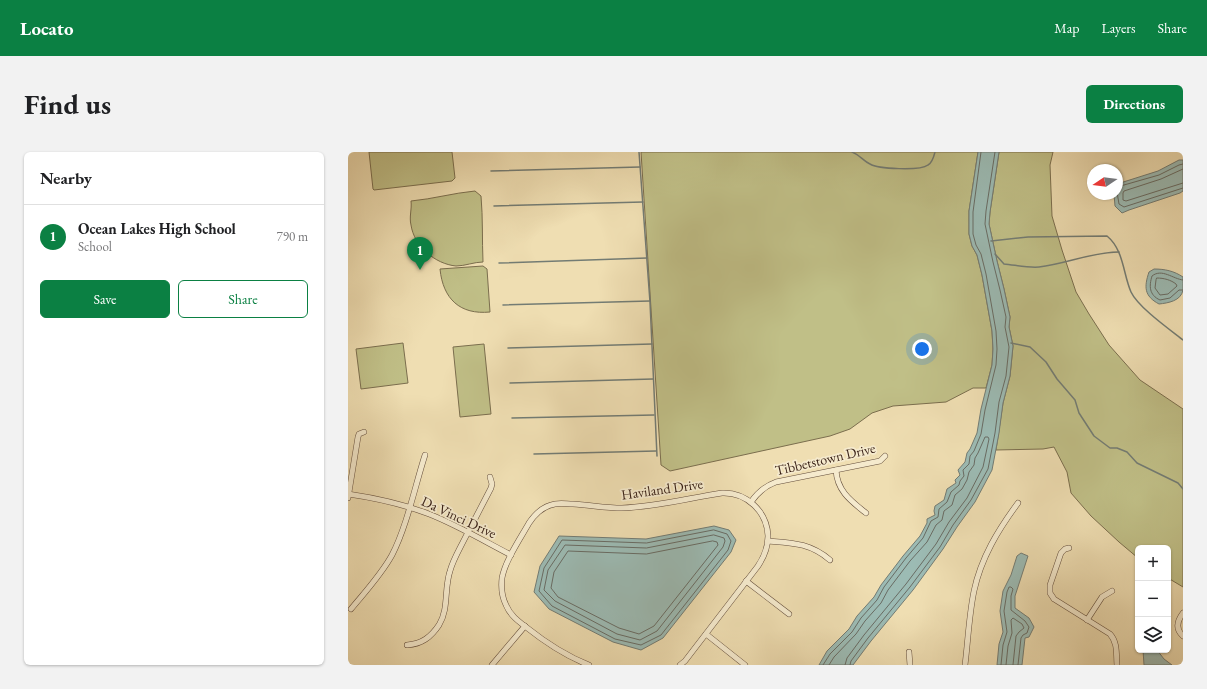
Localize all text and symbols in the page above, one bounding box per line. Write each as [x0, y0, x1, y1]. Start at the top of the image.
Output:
text: Locato [20, 16, 74, 41]
text: Map [1054, 19, 1079, 37]
text: Layers [1101, 19, 1136, 37]
text: Share [1158, 19, 1187, 37]
button: Directions [1086, 85, 1183, 123]
text: Find us [24, 86, 111, 122]
north arrow [1087, 164, 1123, 200]
text: Nearby [40, 167, 92, 189]
text: Ocean Lakes High School [78, 219, 236, 238]
text: 1 [50, 228, 56, 245]
text: 790 m [277, 228, 308, 245]
pin: 1 [407, 237, 433, 270]
text: School [78, 238, 112, 255]
button: Save [40, 280, 170, 318]
button: Share [178, 280, 308, 318]
your location [912, 339, 932, 359]
street label: Tibbetstown Drive [773, 439, 877, 479]
street label: Haviland Drive [620, 474, 705, 504]
street label: Da Vinci Drive [419, 492, 500, 542]
map controls [1135, 545, 1171, 653]
button: + [1135, 545, 1171, 581]
button: − [1135, 581, 1171, 617]
button: layers [1135, 617, 1171, 653]

